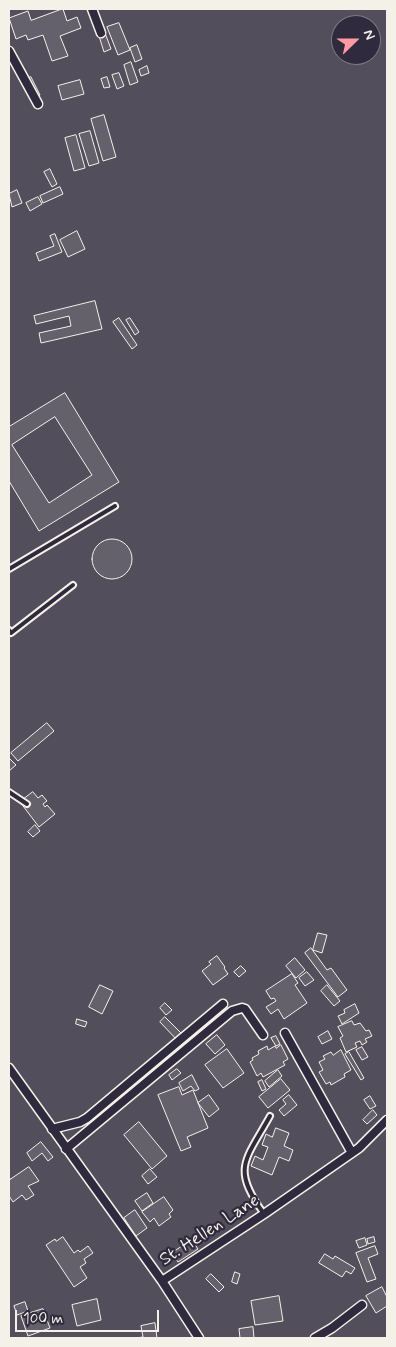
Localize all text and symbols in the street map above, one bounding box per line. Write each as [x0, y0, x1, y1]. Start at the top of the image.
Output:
north arrow [331, 15, 381, 65]
text: N [359, 27, 379, 42]
street label: St. Hellen Lane [156, 1191, 264, 1271]
scale bar [18, 1300, 161, 1332]
text: 100 m [23, 1309, 63, 1329]

